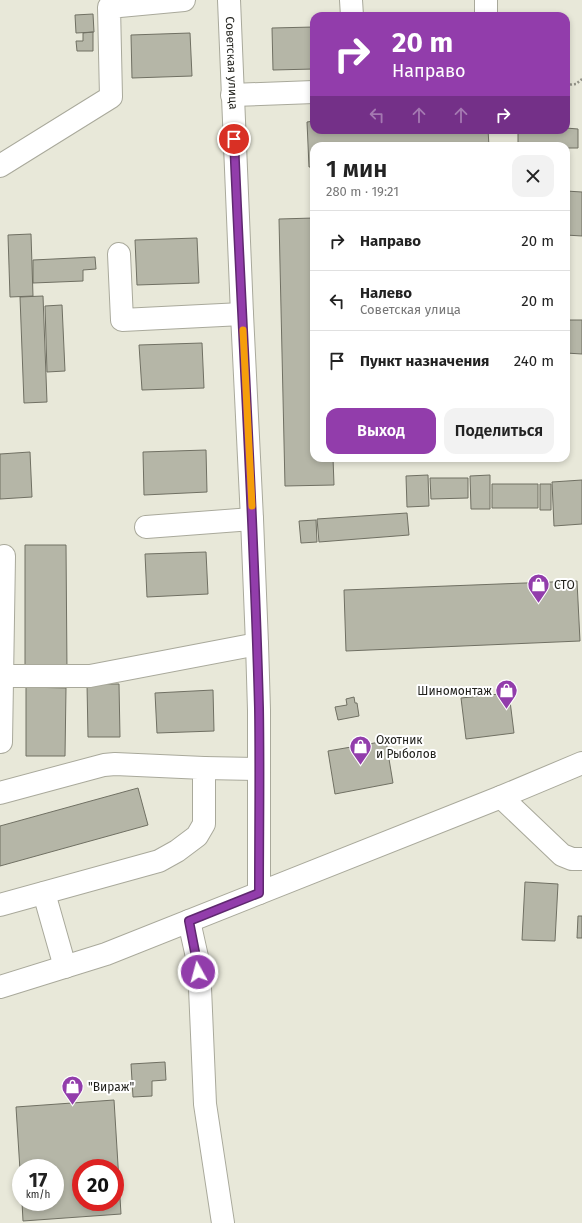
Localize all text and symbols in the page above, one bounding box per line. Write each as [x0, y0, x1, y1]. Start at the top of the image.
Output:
street label: Советская улица [223, 16, 241, 110]
text: 20 m [392, 26, 453, 59]
icon: right [326, 28, 378, 80]
text: Направо [392, 60, 466, 82]
icon: left [366, 104, 388, 126]
icon: ahead [408, 104, 430, 126]
icon: ahead [450, 104, 472, 126]
icon: right [492, 104, 514, 126]
pin [217, 122, 251, 156]
icon: arrive [223, 128, 245, 150]
text: 1 мин [326, 155, 387, 183]
button: close [512, 155, 554, 197]
text: 280 m · 19:21 [326, 184, 399, 199]
icon: right [326, 230, 348, 252]
text: Направо [360, 232, 421, 250]
text: 20 m [521, 232, 554, 250]
text: Налево [360, 284, 412, 302]
icon: left [326, 290, 348, 312]
text: 20 m [521, 292, 554, 310]
text: Советская улица [360, 302, 461, 317]
icon: arrive [326, 350, 348, 372]
text: Пункт назначения [360, 352, 489, 370]
text: 240 m [514, 352, 554, 370]
button: Выход [326, 408, 436, 454]
button: Поделиться [444, 408, 554, 454]
shop icon: СТО [526, 572, 552, 605]
place label: СТО [554, 578, 575, 592]
shop icon: Шиномонтаж [494, 678, 520, 711]
place label: Шиномонтаж [417, 684, 492, 698]
place label: Охотник и Рыболов [376, 733, 437, 761]
shop icon: Охотник и Рыболов [347, 734, 373, 767]
position arrow [177, 951, 219, 993]
shop icon: "Вираж" [59, 1074, 85, 1107]
place label: "Вираж" [88, 1080, 134, 1094]
speed limit sign: 20 [72, 1159, 124, 1211]
text: 17 [29, 1168, 47, 1192]
text: km/h [26, 1189, 50, 1201]

